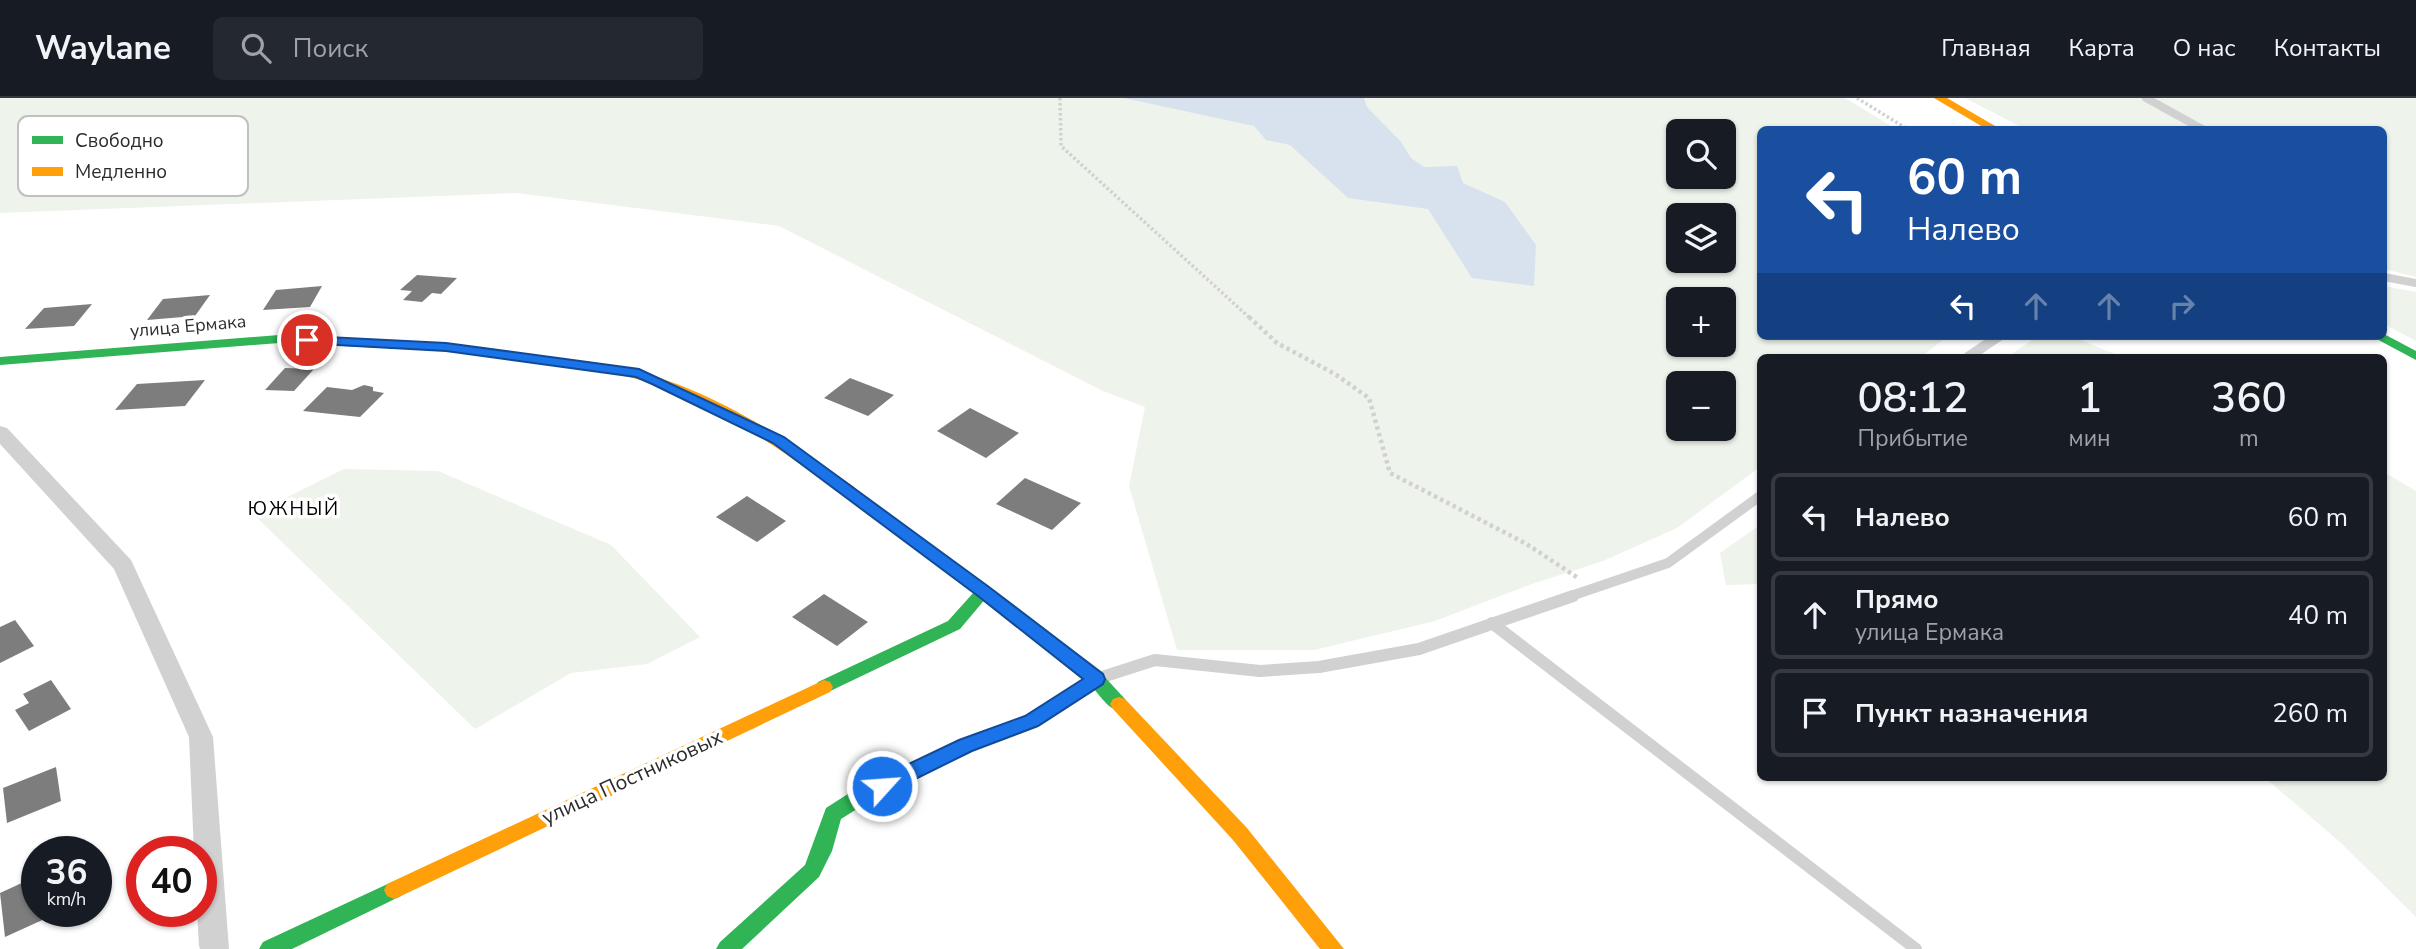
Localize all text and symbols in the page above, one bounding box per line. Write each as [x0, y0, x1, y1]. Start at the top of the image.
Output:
search box [213, 17, 703, 80]
text: Waylane [35, 26, 171, 71]
icon: search [237, 29, 275, 67]
text: Поиск [293, 31, 368, 66]
text: Главная [1941, 32, 2031, 64]
text: Карта [2069, 32, 2135, 64]
text: О нас [2173, 32, 2236, 64]
text: Контакты [2274, 32, 2381, 64]
legend [18, 116, 248, 196]
map controls [1666, 119, 1736, 441]
button: search [1666, 119, 1736, 189]
text: Свободно [75, 128, 164, 154]
text: 60 m [1907, 144, 2022, 211]
icon: left [1792, 154, 1883, 245]
text: Медленно [75, 159, 167, 185]
button: layers [1666, 203, 1736, 273]
text: Налево [1907, 208, 2020, 251]
button: + [1666, 287, 1736, 357]
icon: left [1944, 287, 1982, 325]
icon: ahead [2017, 287, 2055, 325]
icon: ahead [2090, 287, 2128, 325]
icon: right [2163, 287, 2201, 325]
street label: улица Ермака [129, 309, 247, 343]
pin [277, 310, 337, 370]
icon: arrive [288, 321, 326, 359]
text: 08:12 [1857, 370, 1968, 427]
text: 1 [2077, 370, 2102, 427]
text: 360 [2211, 370, 2287, 427]
button: − [1666, 371, 1736, 441]
text: Прибытие [1858, 423, 1968, 454]
text: мин [2069, 423, 2111, 454]
text: m [2239, 423, 2259, 454]
district label: ЮЖНЫЙ [248, 496, 340, 522]
icon: left [1796, 498, 1834, 536]
text: Налево [1855, 500, 1950, 535]
text: 60 m [2288, 500, 2348, 535]
text: Прямо [1855, 582, 1939, 617]
icon: ahead [1796, 596, 1834, 634]
text: 40 m [2288, 598, 2348, 633]
text: улица Ермака [1855, 617, 2004, 648]
icon: arrive [1796, 694, 1834, 732]
text: Пункт назначения [1855, 696, 2088, 731]
text: 260 m [2272, 696, 2348, 731]
street label: улица Постниковых [537, 723, 727, 831]
position arrow [845, 749, 919, 823]
speed limit sign: 40 [126, 836, 217, 927]
text: 36 [45, 849, 88, 896]
text: km/h [47, 887, 86, 911]

